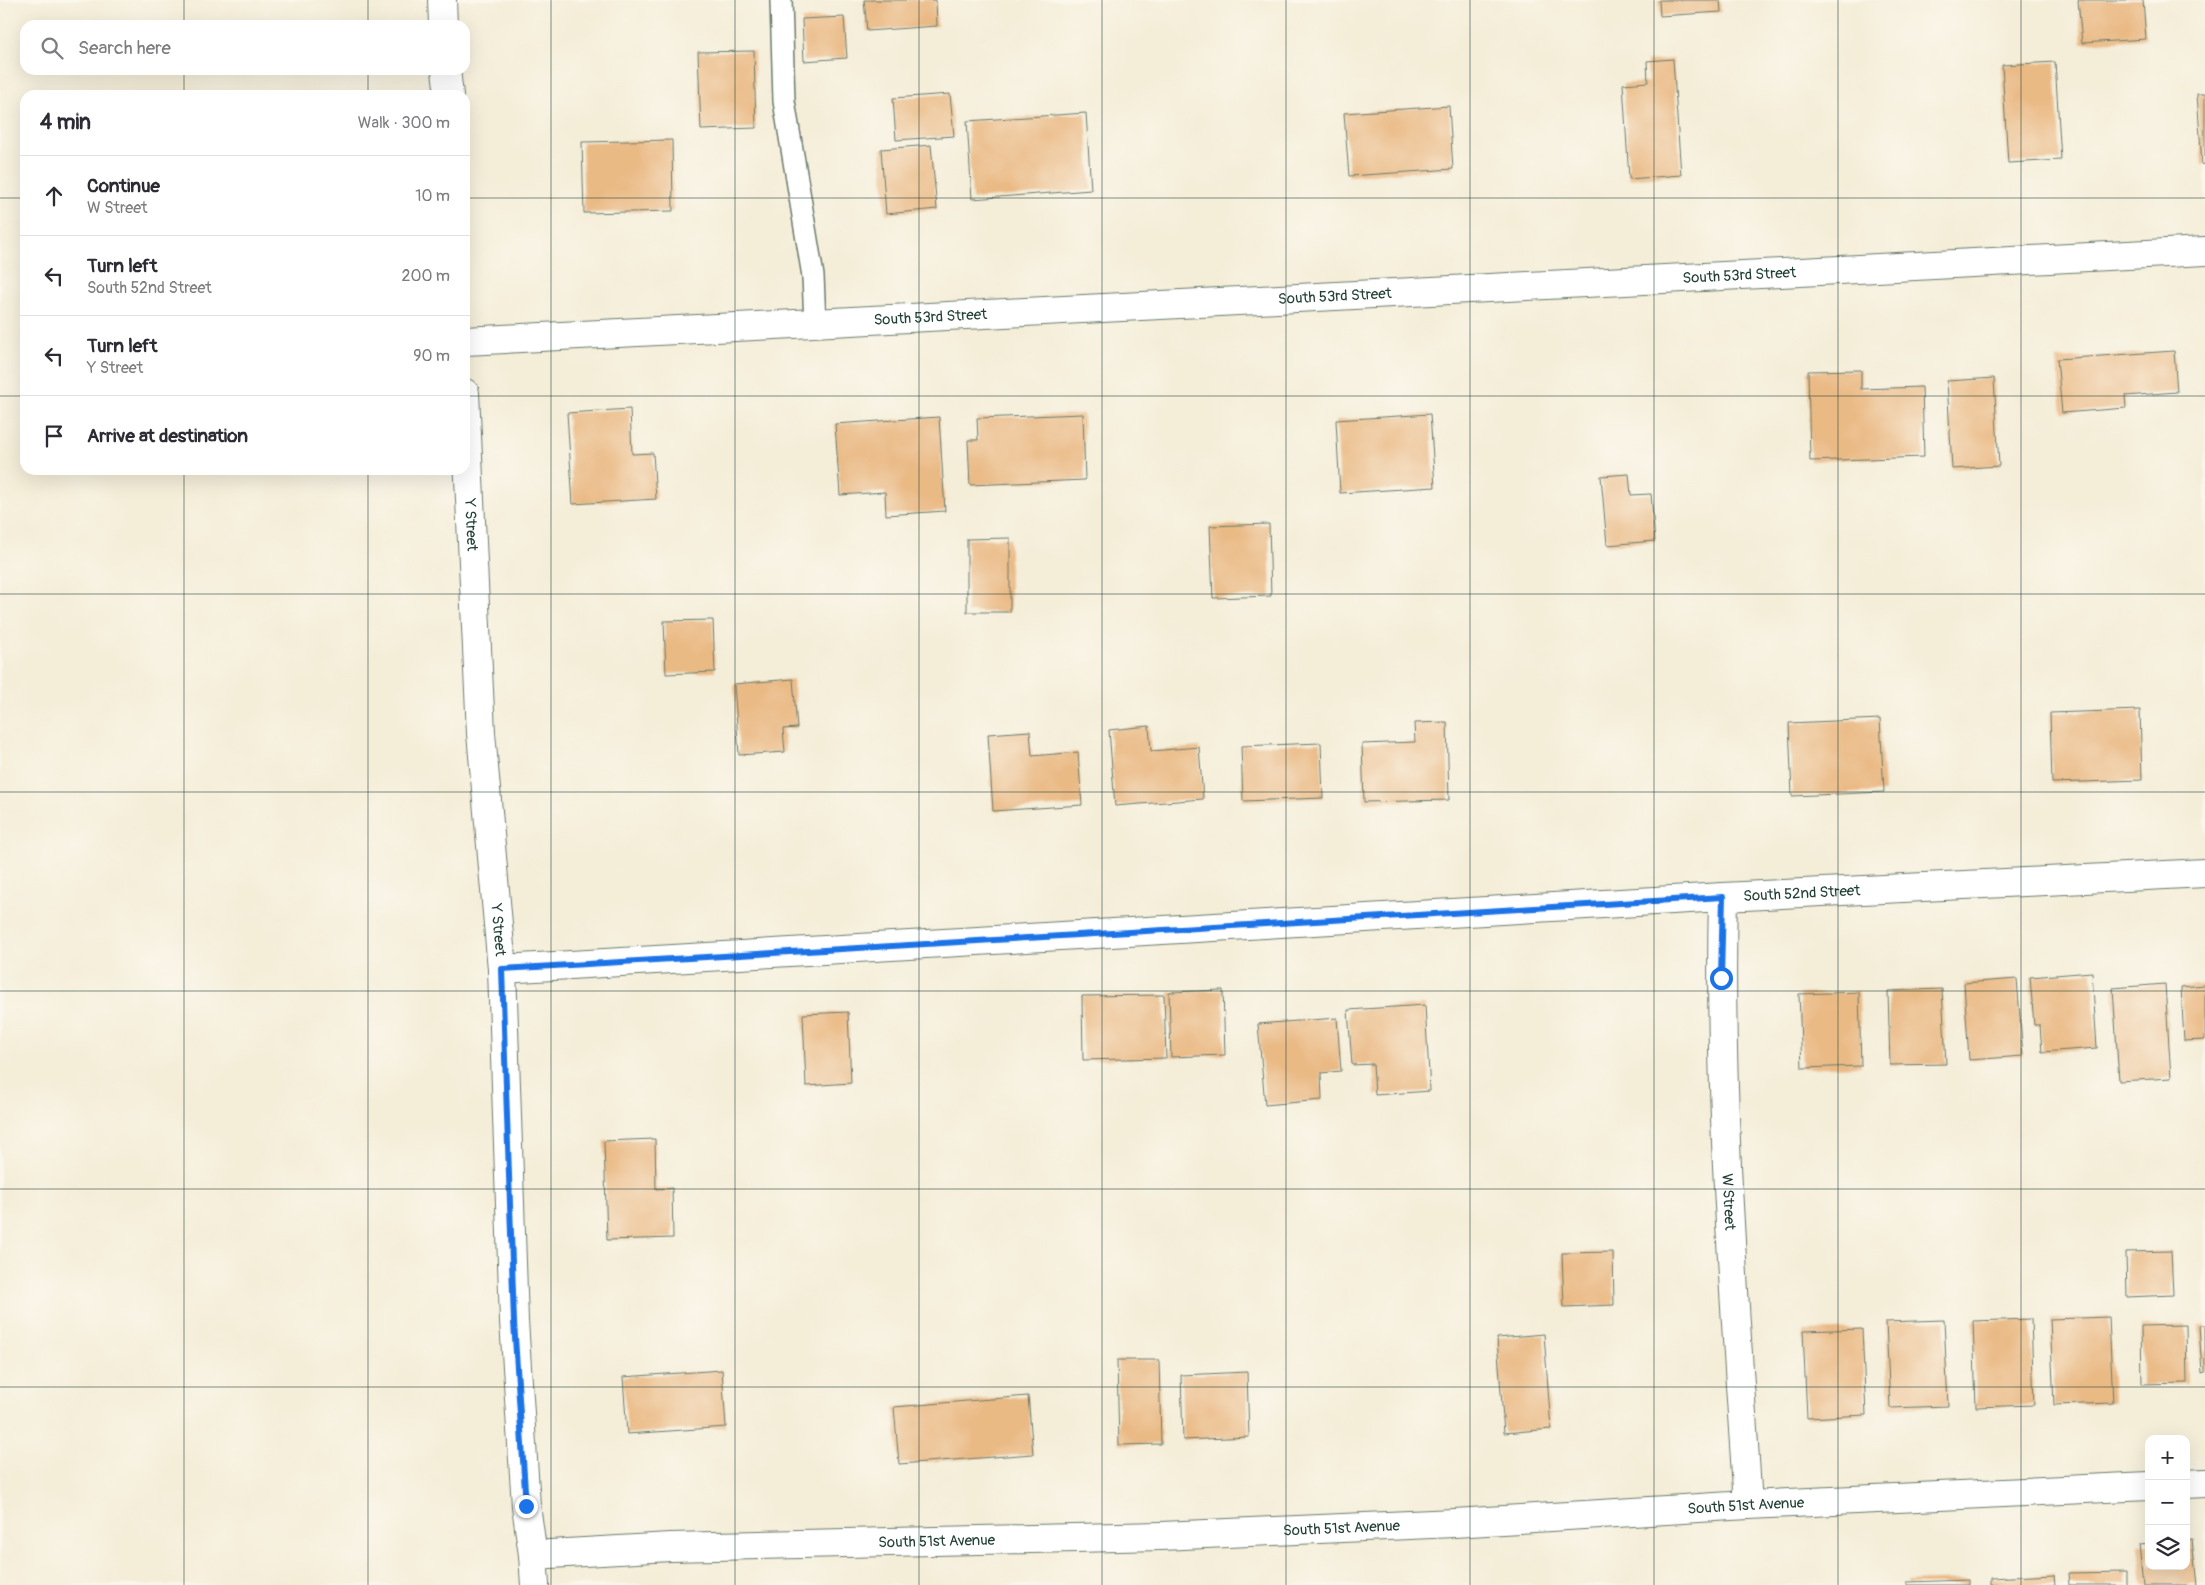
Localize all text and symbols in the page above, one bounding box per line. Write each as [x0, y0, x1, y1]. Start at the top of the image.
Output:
search box [20, 20, 470, 75]
icon: search [38, 34, 66, 62]
text: Search here [78, 36, 171, 60]
text: 4 min [40, 109, 91, 136]
text: Walk · 300 m [358, 113, 450, 133]
text: Continue [87, 174, 160, 198]
icon: ahead [40, 182, 68, 210]
text: 10 m [415, 186, 450, 206]
text: W Street [87, 198, 148, 218]
text: Turn left [87, 254, 157, 278]
icon: left [40, 262, 68, 290]
street label: South 53rd Street [1682, 263, 1797, 288]
text: 200 m [402, 266, 450, 286]
text: South 52nd Street [87, 278, 212, 298]
street label: South 53rd Street [1278, 284, 1393, 308]
street label: South 53rd Street [873, 304, 989, 329]
text: Turn left [87, 334, 157, 358]
icon: left [40, 342, 68, 370]
text: 90 m [413, 346, 450, 366]
text: Y Street [87, 358, 143, 378]
icon: arrive [40, 422, 68, 450]
text: Arrive at destination [87, 424, 248, 448]
street label: Y Street [460, 497, 482, 553]
street label: South 52nd Street [1743, 881, 1862, 905]
street label: Y Street [487, 902, 510, 958]
route start [1710, 967, 1733, 990]
street label: W Street [1718, 1173, 1740, 1232]
map controls [2145, 1435, 2190, 1570]
button: + [2145, 1435, 2190, 1480]
button: − [2145, 1480, 2190, 1525]
street label: South 51st Avenue [1687, 1493, 1805, 1518]
route end [515, 1495, 538, 1518]
street label: South 51st Avenue [1283, 1516, 1401, 1540]
button: layers [2145, 1525, 2190, 1570]
street label: South 51st Avenue [878, 1530, 996, 1552]

